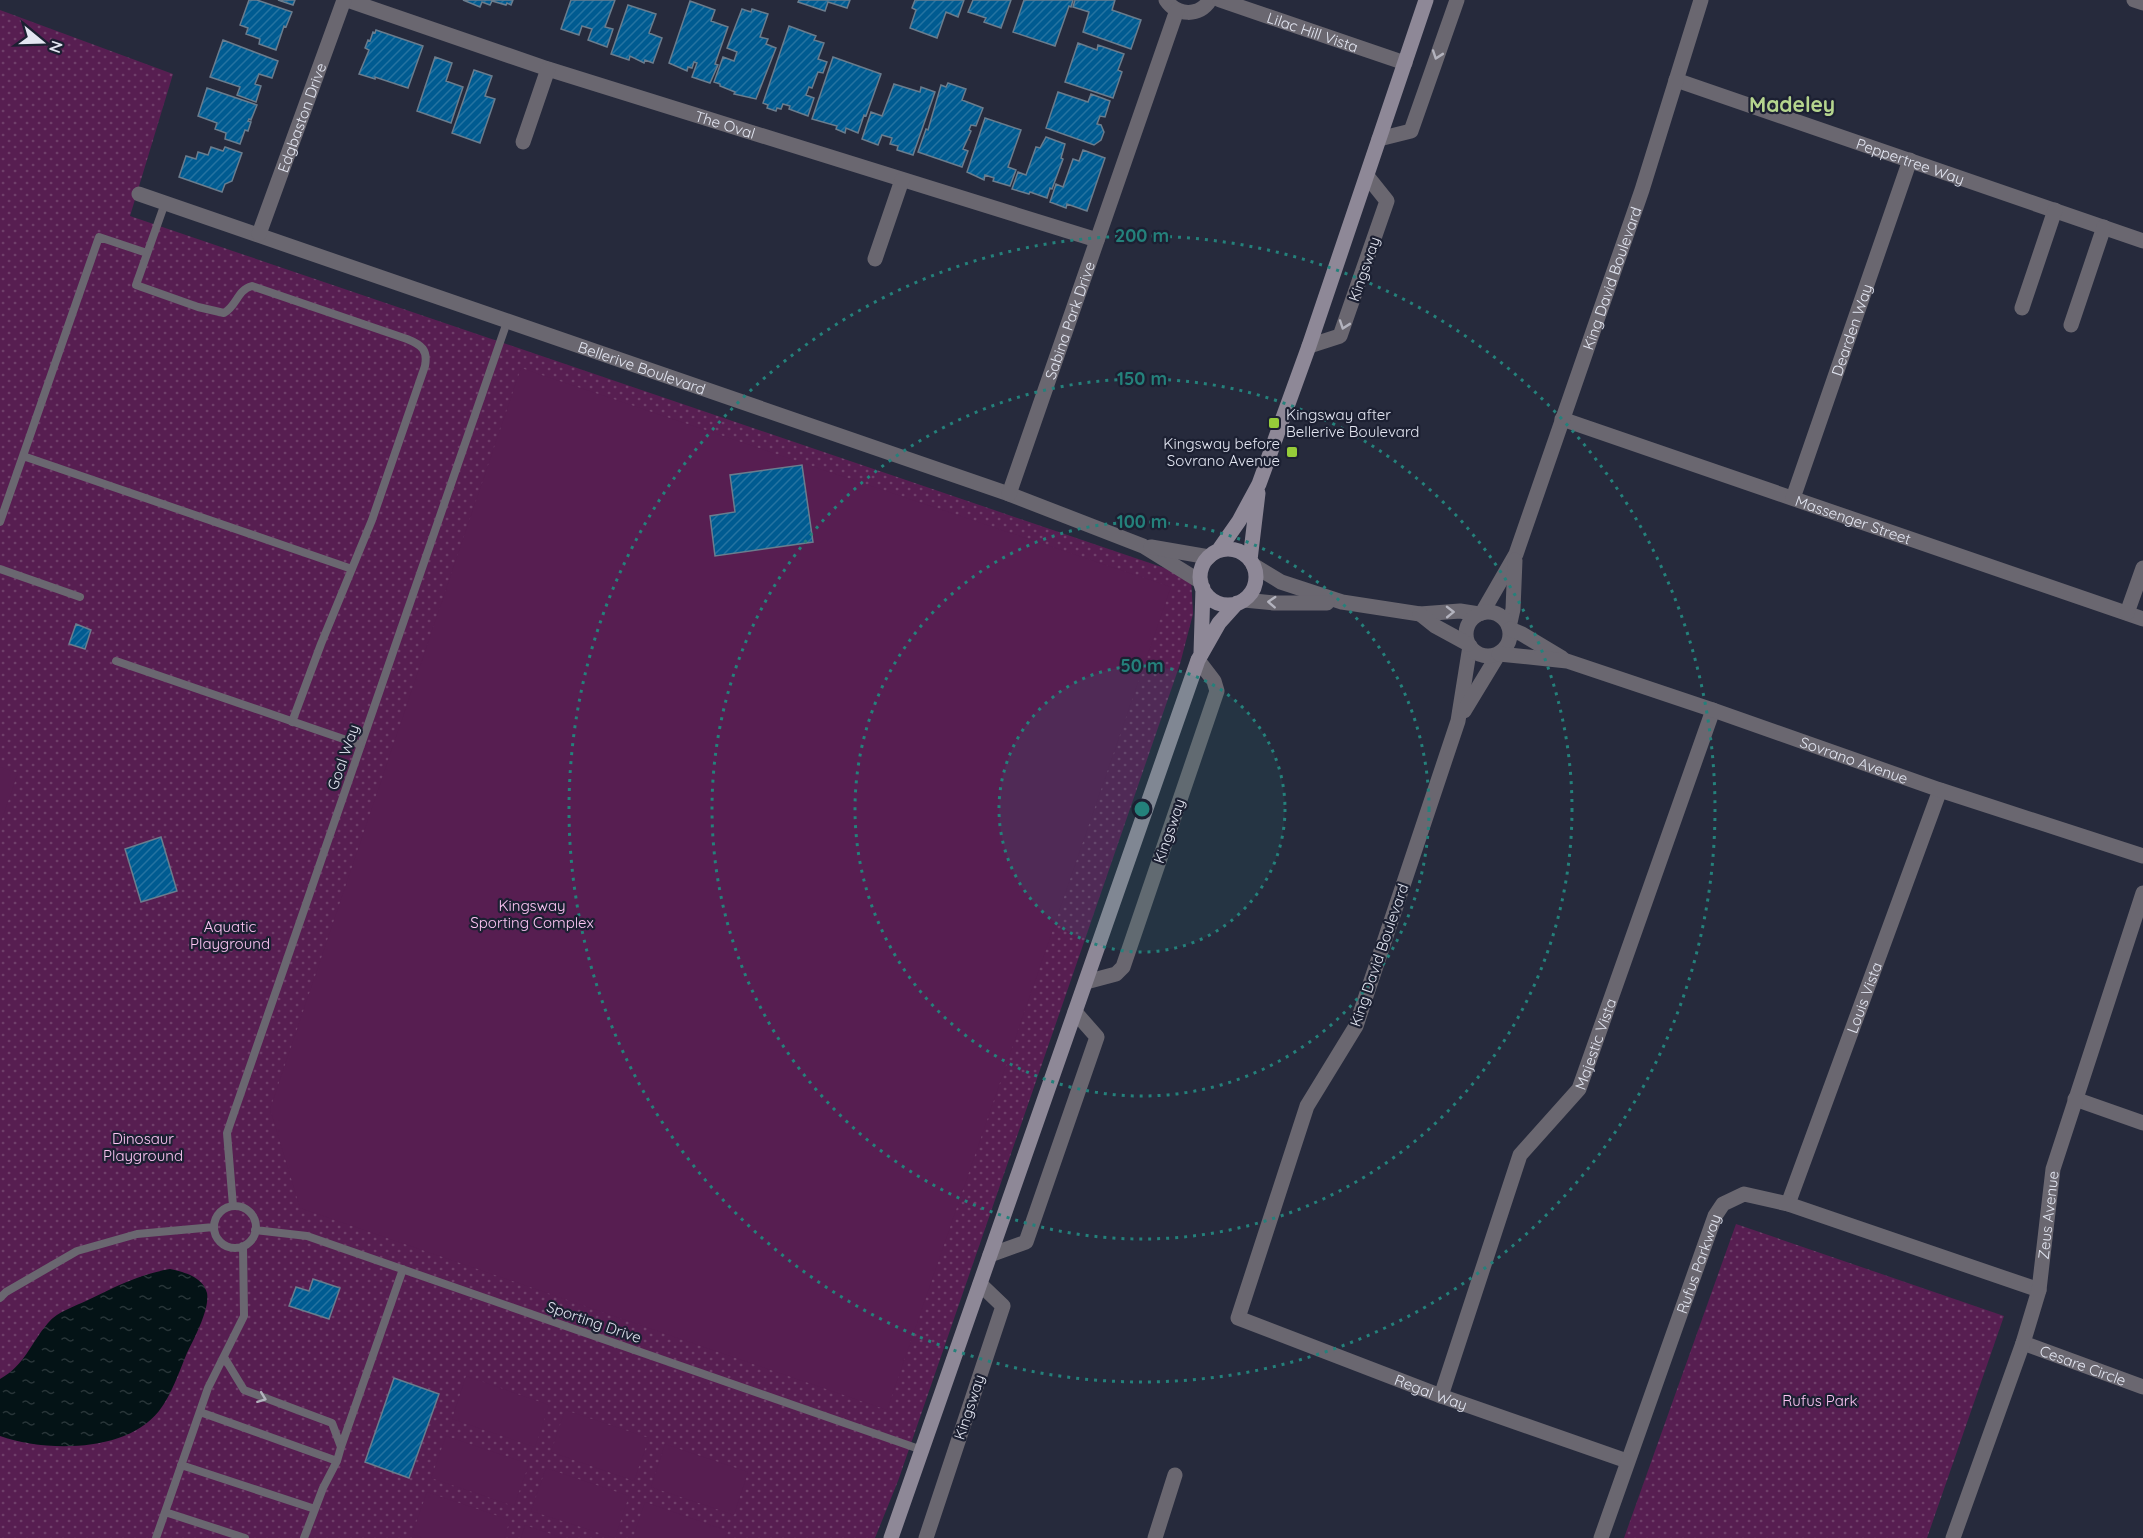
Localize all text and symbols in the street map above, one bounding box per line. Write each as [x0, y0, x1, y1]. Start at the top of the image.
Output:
street label: Lilac Hill Vista [1265, 7, 1361, 56]
north arrow [12, 12, 72, 72]
text: N [45, 38, 68, 56]
one-way arrow [1432, 49, 1445, 60]
street label: Edgbaston Drive [273, 60, 330, 175]
district label: Madeley [1749, 91, 1835, 117]
street label: The Oval [693, 106, 758, 142]
street label: Peppertree Way [1854, 133, 1967, 188]
street label: King David Boulevard [1578, 204, 1645, 352]
text: 200 m [1115, 224, 1169, 247]
street label: Kingsway [1344, 234, 1384, 304]
street label: Sabina Park Drive [1040, 259, 1099, 382]
street label: Dearden Way [1826, 281, 1876, 378]
one-way arrow [1339, 319, 1352, 330]
street label: Bellerive Boulevard [576, 337, 708, 398]
text: 150 m [1117, 367, 1167, 390]
place label: Kingsway after Bellerive Boulevard [1286, 405, 1419, 441]
marker: Kingsway after Bellerive Boulevard [1267, 416, 1281, 430]
place label: Kingsway before Sovrano Avenue [1163, 434, 1280, 470]
marker: Kingsway before Sovrano Avenue [1285, 445, 1299, 459]
street label: Massenger Street [1793, 491, 1914, 548]
text: 100 m [1117, 510, 1167, 533]
one-way arrow [1267, 596, 1276, 609]
one-way arrow [1445, 605, 1454, 618]
text: 50 m [1120, 654, 1164, 677]
street label: Goal Way [323, 722, 363, 792]
street label: Sovrano Avenue [1798, 732, 1911, 788]
street label: Kingsway [1149, 796, 1189, 866]
centre of rings [1132, 799, 1152, 819]
street label: King David Boulevard [1346, 881, 1412, 1029]
park label: Kingsway Sporting Complex [470, 896, 594, 932]
park label: Aquatic Playground [190, 917, 270, 953]
street label: Louis Vista [1842, 959, 1886, 1036]
street label: Majestic Vista [1570, 996, 1620, 1092]
park label: Dinosaur Playground [103, 1129, 183, 1165]
street label: Zeus Avenue [2033, 1170, 2062, 1260]
street label: Rufus Parkway [1672, 1211, 1724, 1316]
street label: Sporting Drive [544, 1297, 644, 1347]
street label: Cesare Circle [2037, 1341, 2129, 1390]
street label: Regal Way [1392, 1370, 1470, 1414]
street label: Kingsway [950, 1372, 988, 1442]
one-way arrow [256, 1391, 267, 1403]
park label: Rufus Park [1782, 1391, 1858, 1410]

